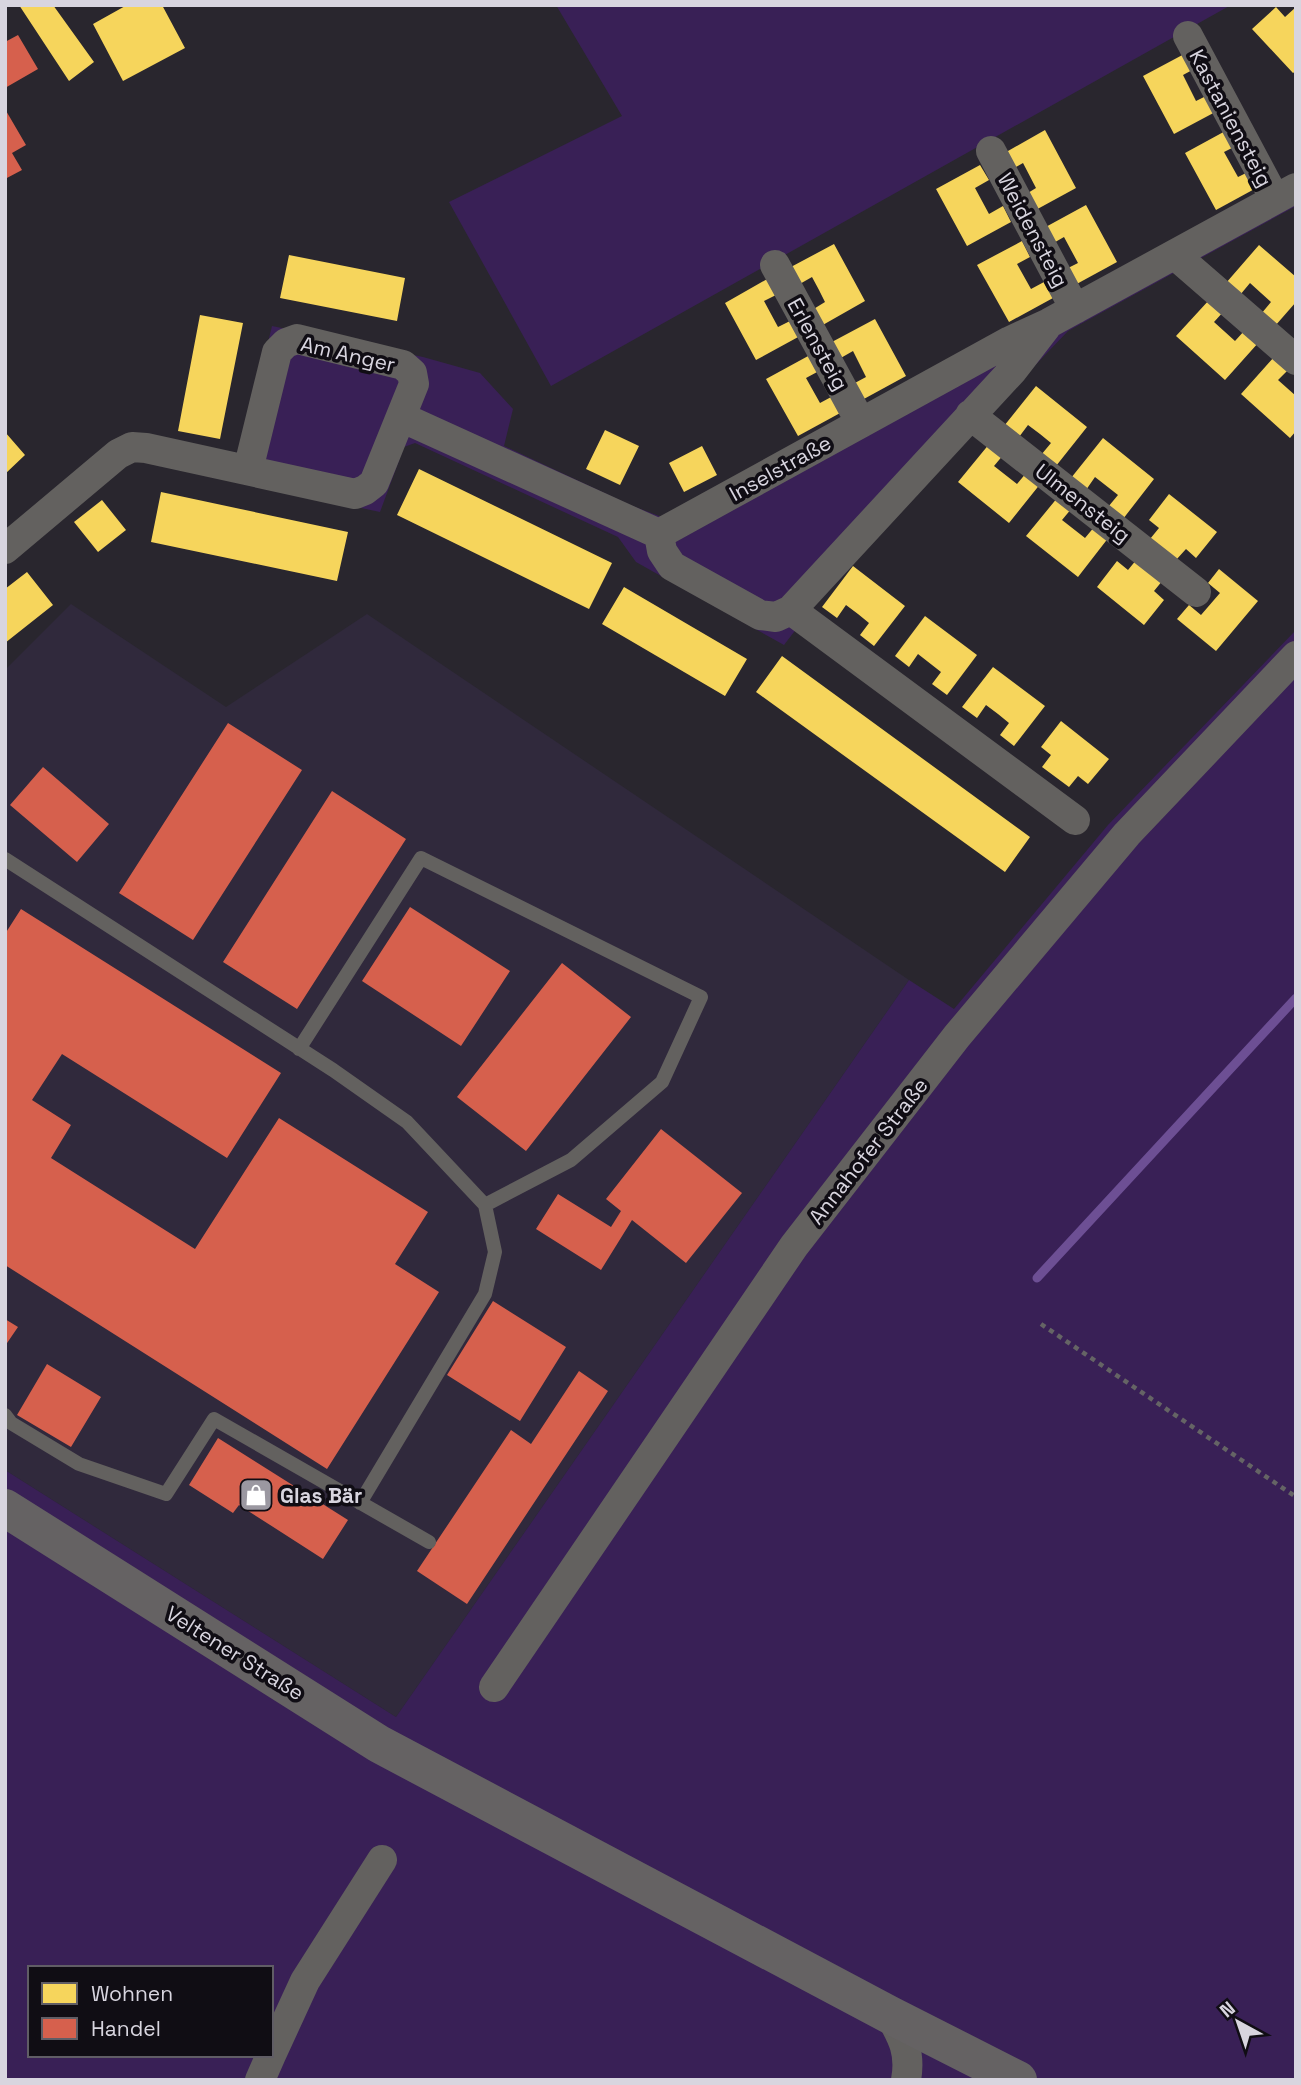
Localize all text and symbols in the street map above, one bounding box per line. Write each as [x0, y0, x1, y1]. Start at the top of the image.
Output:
street label: Kastaniensteig [1183, 45, 1279, 191]
street label: Weidensteig [992, 168, 1074, 292]
street label: Erlensteig [782, 293, 854, 395]
street label: Am Anger [298, 330, 398, 378]
street label: Inselstraße [724, 429, 836, 507]
street label: Ulmensteig [1030, 457, 1136, 549]
street label: Annahofer Straße [802, 1072, 934, 1230]
shop icon: Glas Bär [237, 1476, 275, 1514]
place label: Glas Bär [280, 1482, 362, 1509]
street label: Veltener Straße [161, 1600, 309, 1706]
legend [28, 1966, 273, 2057]
text: Wohnen [91, 1980, 173, 2007]
north arrow [1203, 1987, 1273, 2057]
text: N [1214, 1996, 1240, 2023]
text: Handel [91, 2015, 161, 2042]

